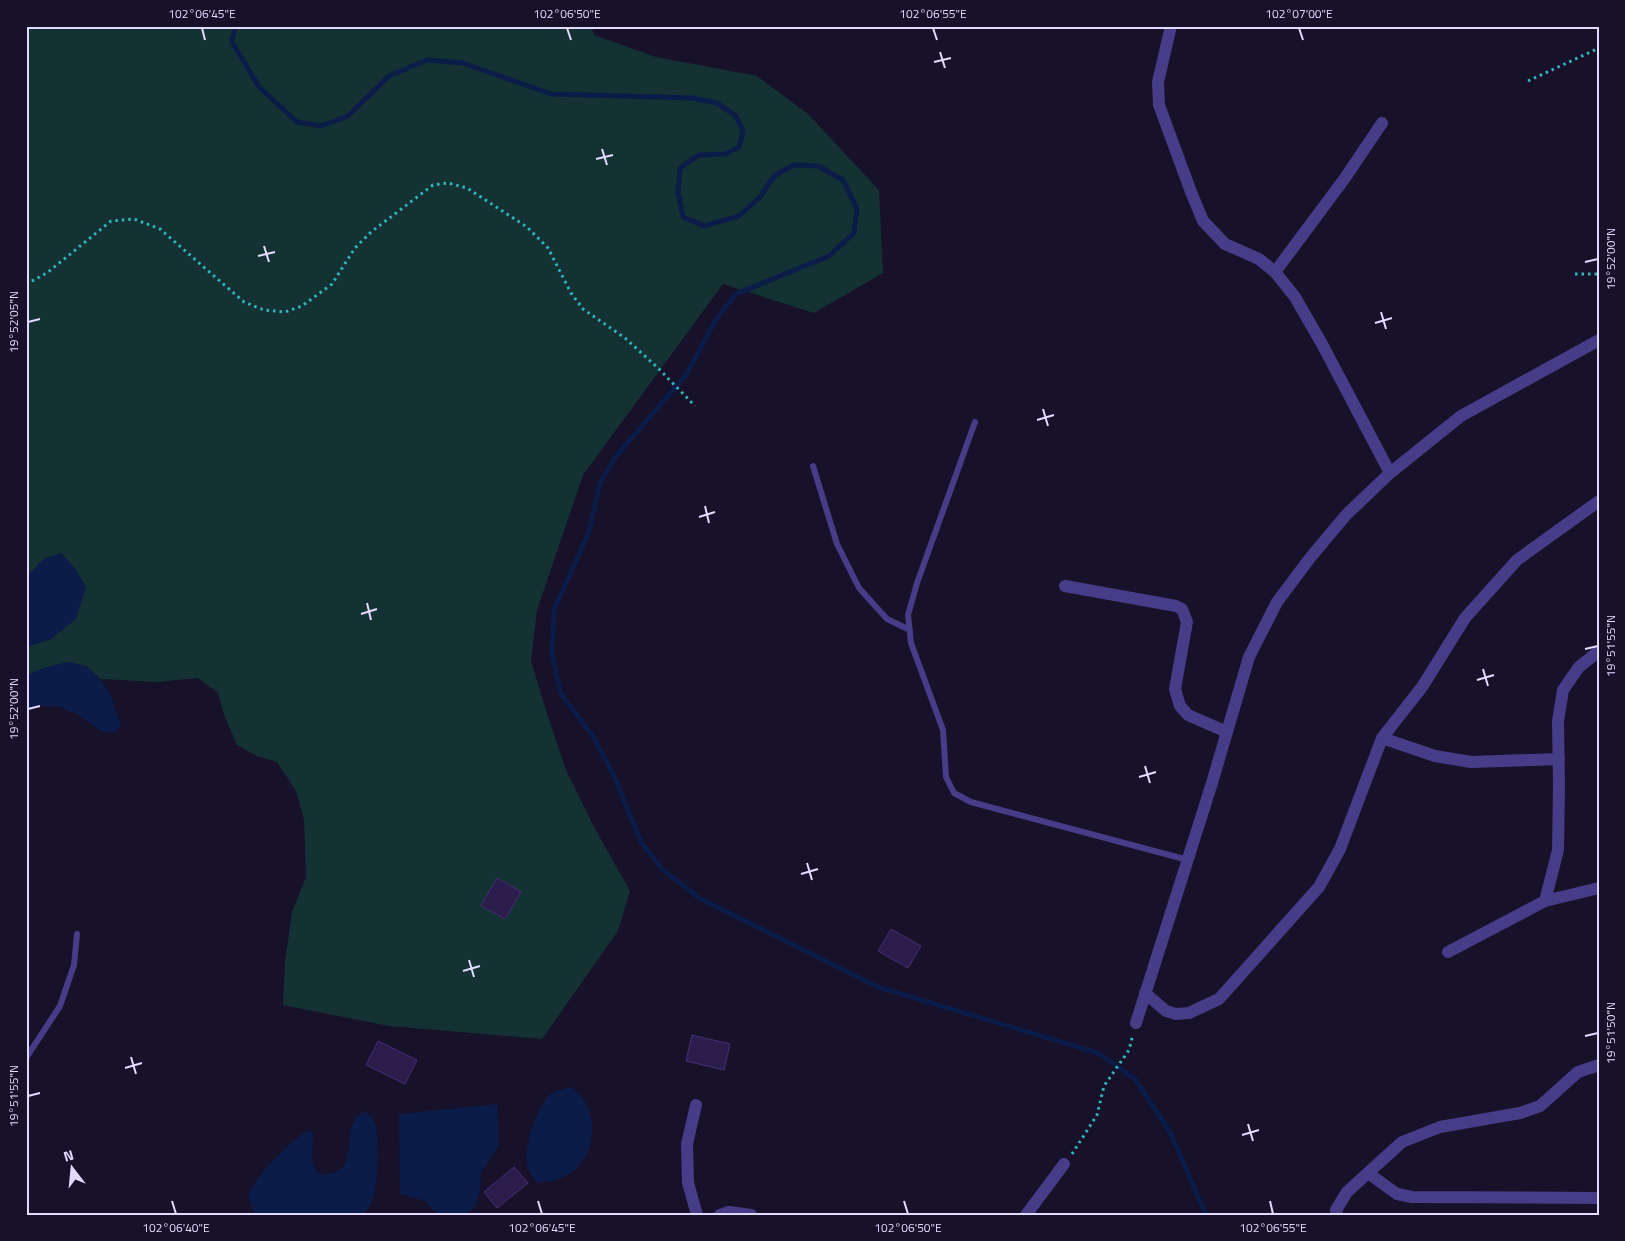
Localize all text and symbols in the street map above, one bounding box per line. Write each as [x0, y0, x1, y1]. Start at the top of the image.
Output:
text: 102°06'45"E [168, 4, 236, 23]
text: 102°06'50"E [533, 4, 601, 23]
text: 102°06'55"E [899, 4, 967, 23]
text: 102°07'00"E [1265, 4, 1333, 23]
text: 19°52'00"N [1601, 228, 1620, 290]
text: 19°52'05"N [4, 291, 23, 353]
text: 19°51'55"N [1601, 615, 1620, 677]
text: 19°52'00"N [4, 678, 23, 740]
text: 19°51'50"N [1601, 1002, 1620, 1064]
text: 19°51'55"N [4, 1065, 23, 1127]
north arrow [48, 1144, 98, 1194]
text: N [61, 1144, 76, 1166]
text: 102°06'40"E [142, 1218, 210, 1237]
text: 102°06'45"E [508, 1218, 576, 1237]
text: 102°06'50"E [874, 1218, 942, 1237]
text: 102°06'55"E [1239, 1218, 1307, 1237]

